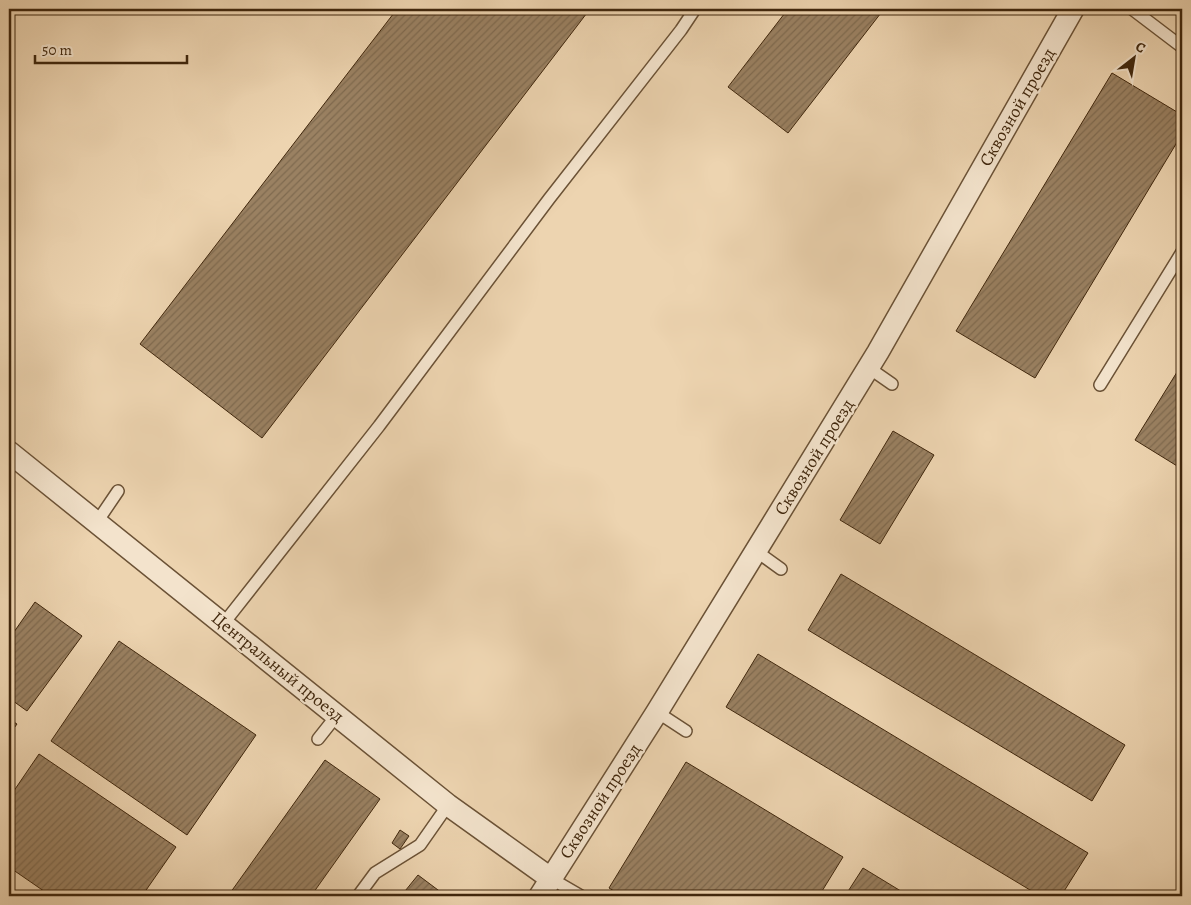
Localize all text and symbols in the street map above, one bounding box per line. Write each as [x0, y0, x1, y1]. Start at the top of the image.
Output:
scale bar [35, 32, 188, 64]
north arrow [1108, 32, 1158, 82]
text: С [1132, 37, 1149, 58]
text: 50 m [42, 40, 72, 60]
street label: Сквозной проезд [973, 43, 1061, 171]
street label: Сквозной проезд [769, 394, 859, 520]
street label: Центральный проезд [207, 606, 349, 728]
street label: Сквозной проезд [554, 739, 646, 863]

